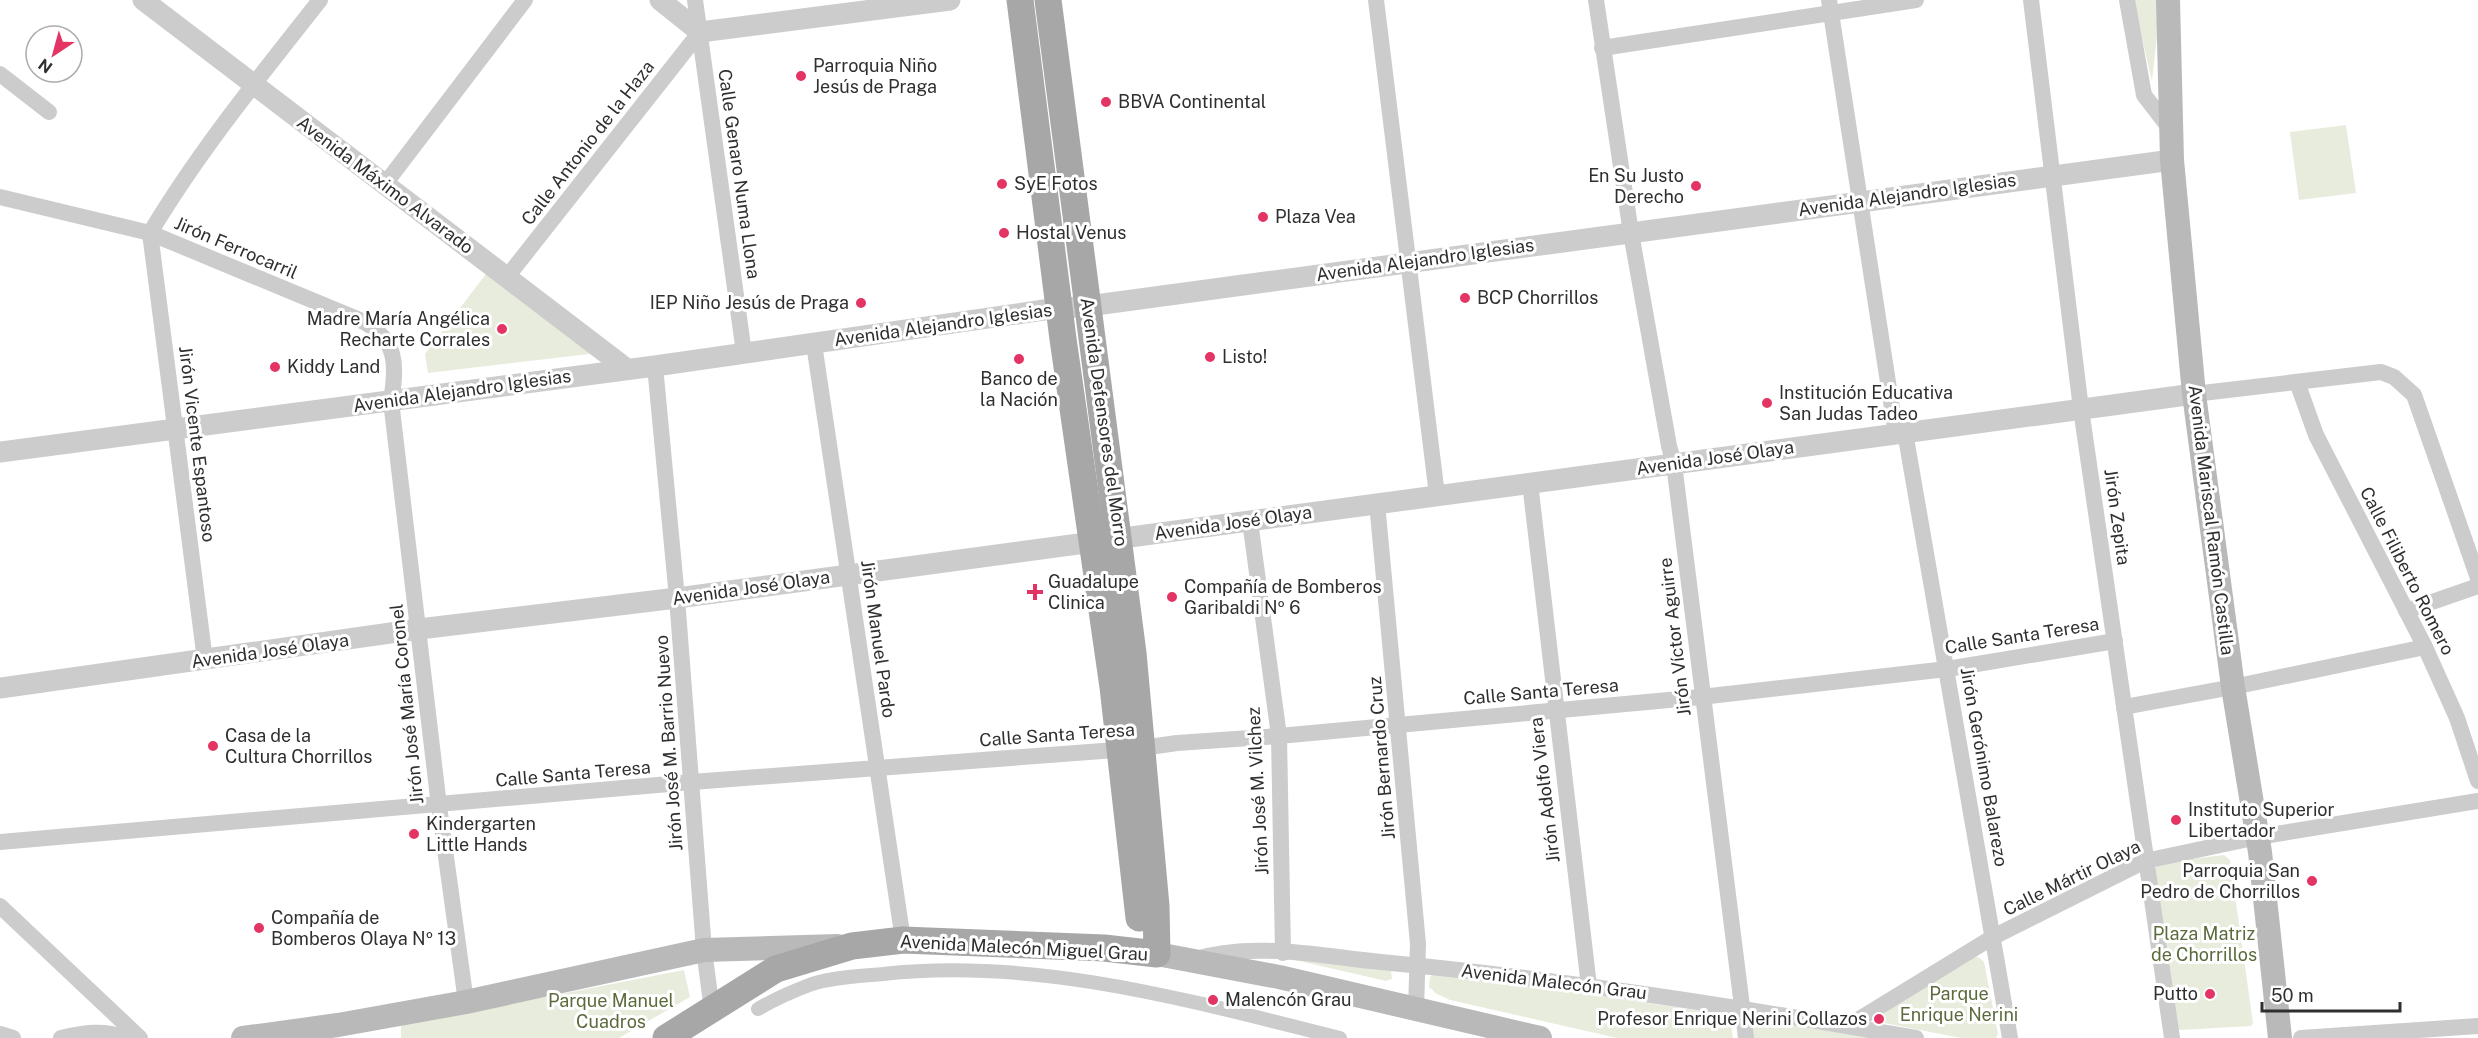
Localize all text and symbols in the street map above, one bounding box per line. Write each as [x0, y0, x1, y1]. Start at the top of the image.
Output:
north arrow [24, 24, 84, 84]
text: N [35, 54, 56, 77]
place label: Parroquia Niño Jesús de Praga [813, 55, 937, 97]
street label: Calle Antonio de la Haza [517, 56, 658, 229]
street label: Calle Genaro Numa Llona [714, 68, 765, 280]
marker: Parroquia Niño Jesús de Praga [794, 69, 808, 83]
place label: BBVA Continental [1118, 91, 1266, 112]
marker: BBVA Continental [1099, 95, 1113, 109]
street label: Avenida Máximo Alvarado [293, 111, 478, 258]
place label: En Su Justo Derecho [1588, 165, 1684, 207]
street label: Avenida Alejandro Iglesias [1797, 169, 2017, 220]
place label: SyE Fotos [1014, 173, 1098, 194]
marker: SyE Fotos [995, 177, 1009, 191]
marker: En Su Justo Derecho [1689, 179, 1703, 193]
place label: Plaza Vea [1275, 206, 1356, 227]
marker: Plaza Vea [1256, 210, 1270, 224]
street label: Jirón Ferrocarril [171, 212, 301, 283]
place label: Hostal Venus [1016, 222, 1126, 243]
marker: Hostal Venus [997, 226, 1011, 240]
street label: Avenida Alejandro Iglesias [1315, 234, 1535, 285]
place label: BCP Chorrillos [1477, 287, 1598, 308]
marker: BCP Chorrillos [1458, 291, 1472, 305]
place label: IEP Niño Jesús de Praga [650, 292, 849, 313]
marker: IEP Niño Jesús de Praga [854, 296, 868, 310]
street label: Avenida Defensores del Morro [1077, 296, 1132, 548]
street label: Avenida Alejandro Iglesias [833, 299, 1053, 350]
place label: Madre María Angélica Recharte Corrales [307, 308, 490, 350]
marker: Madre María Angélica Recharte Corrales [495, 322, 509, 336]
street label: Jirón Vicente Espantoso [175, 345, 220, 543]
place label: Listo! [1222, 346, 1267, 367]
marker: Listo! [1203, 350, 1217, 364]
marker: Banco de la Nación [1012, 352, 1026, 366]
place label: Kiddy Land [287, 356, 380, 377]
marker: Kiddy Land [268, 360, 282, 374]
street label: Avenida Alejandro Iglesias [352, 365, 572, 416]
place label: Banco de la Nación [980, 368, 1058, 410]
place label: Institución Educativa San Judas Tadeo [1779, 382, 1953, 424]
street label: Avenida Mariscal Ramón Castilla [2184, 384, 2239, 656]
marker: Institución Educativa San Judas Tadeo [1760, 396, 1774, 410]
street label: Avenida José Olaya [1635, 436, 1795, 479]
street label: Jirón Zepita [2100, 468, 2135, 566]
street label: Calle Filiberto Romero [2356, 483, 2459, 658]
street label: Avenida José Olaya [1153, 501, 1313, 544]
street label: Jirón Víctor Aguirre [1654, 557, 1695, 718]
street label: Jirón Manuel Pardo [857, 559, 900, 719]
street label: Avenida José Olaya [671, 566, 831, 609]
place label: Guadalupe Clinica [1048, 571, 1139, 613]
place label: Compañía de Bomberos Garibaldi Nº 6 [1184, 576, 1382, 618]
marker: Guadalupe Clinica [1026, 583, 1044, 601]
marker: Compañía de Bomberos Garibaldi Nº 6 [1165, 590, 1179, 604]
street label: Jirón José María Coronel [386, 603, 427, 805]
street label: Calle Santa Teresa [1943, 613, 2101, 658]
street label: Avenida José Olaya [190, 629, 350, 672]
street label: Jirón José M. Barrio Nuevo [650, 634, 687, 852]
street label: Jirón Gerónimo Balarezo [1957, 666, 2012, 868]
street label: Calle Santa Teresa [1462, 674, 1619, 709]
street label: Jirón Bernardo Cruz [1364, 676, 1399, 840]
street label: Jirón José M. Vilchez [1243, 706, 1272, 876]
street label: Jirón Adolfo Viera [1525, 716, 1564, 864]
street label: Calle Santa Teresa [979, 719, 1135, 750]
place label: Casa de la Cultura Chorrillos [225, 725, 372, 767]
marker: Casa de la Cultura Chorrillos [206, 739, 220, 753]
street label: Calle Santa Teresa [494, 756, 651, 791]
place label: Instituto Superior Libertador [2188, 799, 2335, 841]
place label: Kindergarten Little Hands [426, 813, 536, 855]
marker: Instituto Superior Libertador [2169, 813, 2183, 827]
marker: Kindergarten Little Hands [407, 827, 421, 841]
street label: Calle Mártir Olaya [2000, 835, 2144, 920]
place label: Parroquia San Pedro de Chorrillos [2140, 860, 2300, 902]
marker: Parroquia San Pedro de Chorrillos [2305, 874, 2319, 888]
place label: Compañía de Bomberos Olaya Nº 13 [271, 907, 456, 949]
marker: Compañía de Bomberos Olaya Nº 13 [252, 921, 266, 935]
park label: Plaza Matriz de Chorrillos [2151, 923, 2257, 965]
street label: Avenida Malecón Miguel Grau [899, 931, 1149, 964]
street label: Avenida Malecón Grau [1460, 960, 1648, 1003]
scale bar [2262, 975, 2400, 1013]
park label: Parque Enrique Nerini [1900, 983, 2018, 1025]
place label: Putto [2153, 983, 2198, 1004]
text: 50 m [2271, 985, 2314, 1006]
marker: Putto [2203, 987, 2217, 1001]
place label: Malencón Grau [1225, 989, 1351, 1010]
park label: Parque Manuel Cuadros [548, 990, 674, 1032]
marker: Malencón Grau [1206, 993, 1220, 1007]
place label: Profesor Enrique Nerini Collazos [1597, 1008, 1867, 1029]
marker: Profesor Enrique Nerini Collazos [1872, 1012, 1886, 1026]

